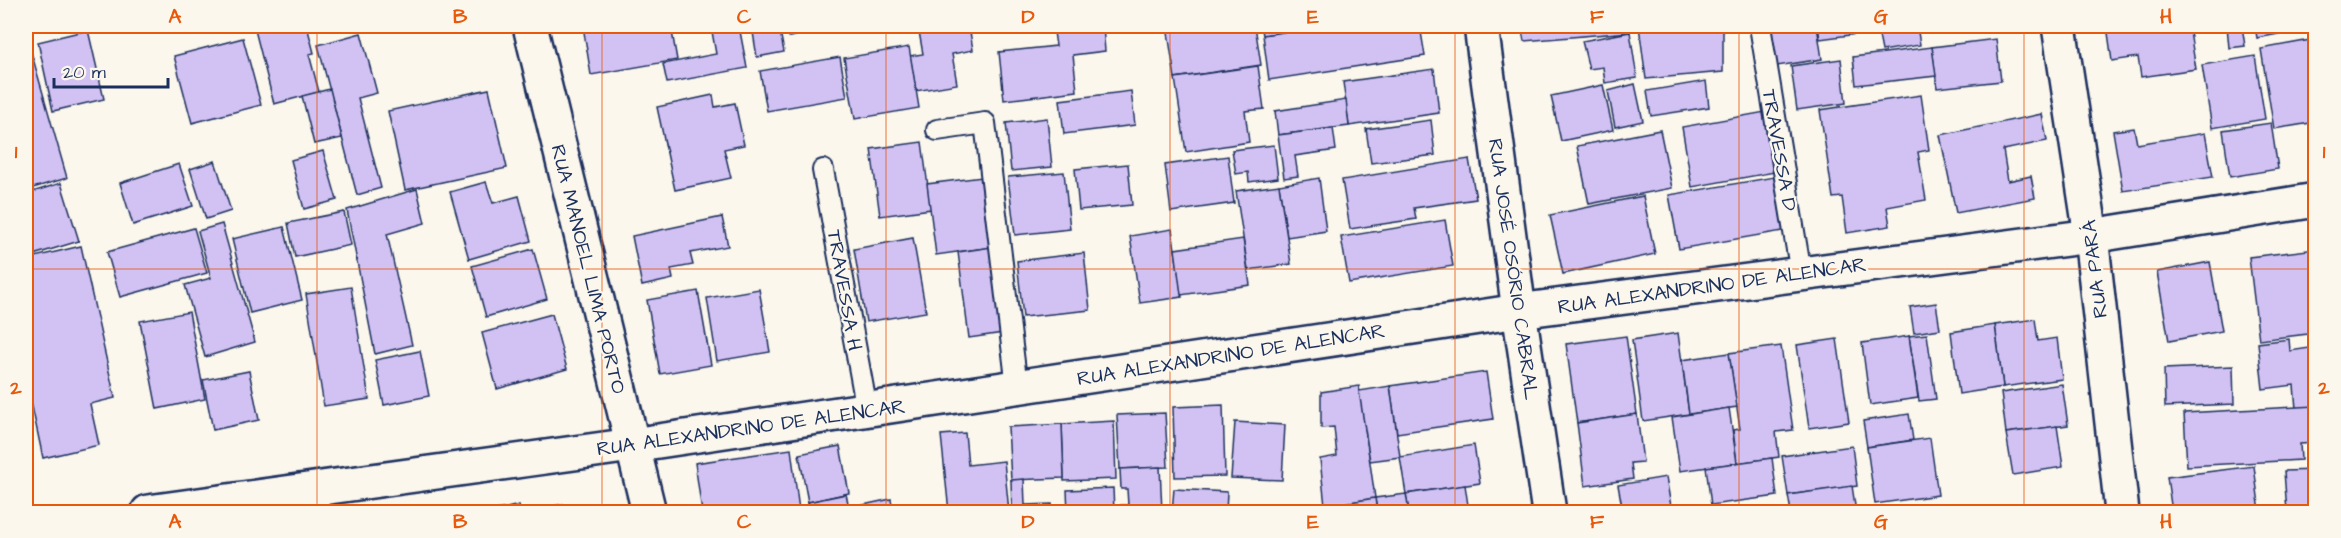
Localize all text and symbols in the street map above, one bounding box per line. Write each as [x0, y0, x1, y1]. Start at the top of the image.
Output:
text: A [169, 3, 182, 31]
text: B [453, 3, 468, 31]
text: C [737, 3, 752, 31]
text: D [1022, 3, 1035, 31]
text: E [1307, 3, 1319, 31]
text: F [1590, 3, 1605, 31]
text: G [1874, 3, 1888, 31]
text: H [2160, 3, 2172, 31]
scale bar [54, 51, 168, 89]
text: 20 m [63, 60, 106, 85]
street label: TRAVESSA D [1755, 87, 1804, 213]
street label: RUA JOSÉ OSÓRIO CABRAL [1481, 137, 1545, 402]
text: 1 [15, 138, 18, 166]
text: 1 [2323, 138, 2326, 166]
street label: RUA MANOEL LIMA PORTO [544, 142, 633, 397]
street label: RUA PARÁ [2075, 218, 2115, 320]
street label: TRAVESSA H [820, 227, 868, 353]
street label: RUA ALEXANDRINO DE ALENCAR [1556, 250, 1868, 322]
street label: RUA ALEXANDRINO DE ALENCAR [1075, 317, 1387, 393]
text: 2 [9, 374, 22, 402]
text: 2 [2317, 374, 2330, 402]
street label: RUA ALEXANDRINO DE ALENCAR [595, 392, 907, 464]
text: A [169, 508, 182, 536]
text: B [453, 508, 468, 536]
text: C [737, 508, 752, 536]
text: D [1022, 508, 1035, 536]
text: E [1307, 508, 1319, 536]
text: F [1590, 508, 1605, 536]
text: G [1874, 508, 1888, 536]
text: H [2160, 508, 2172, 536]

